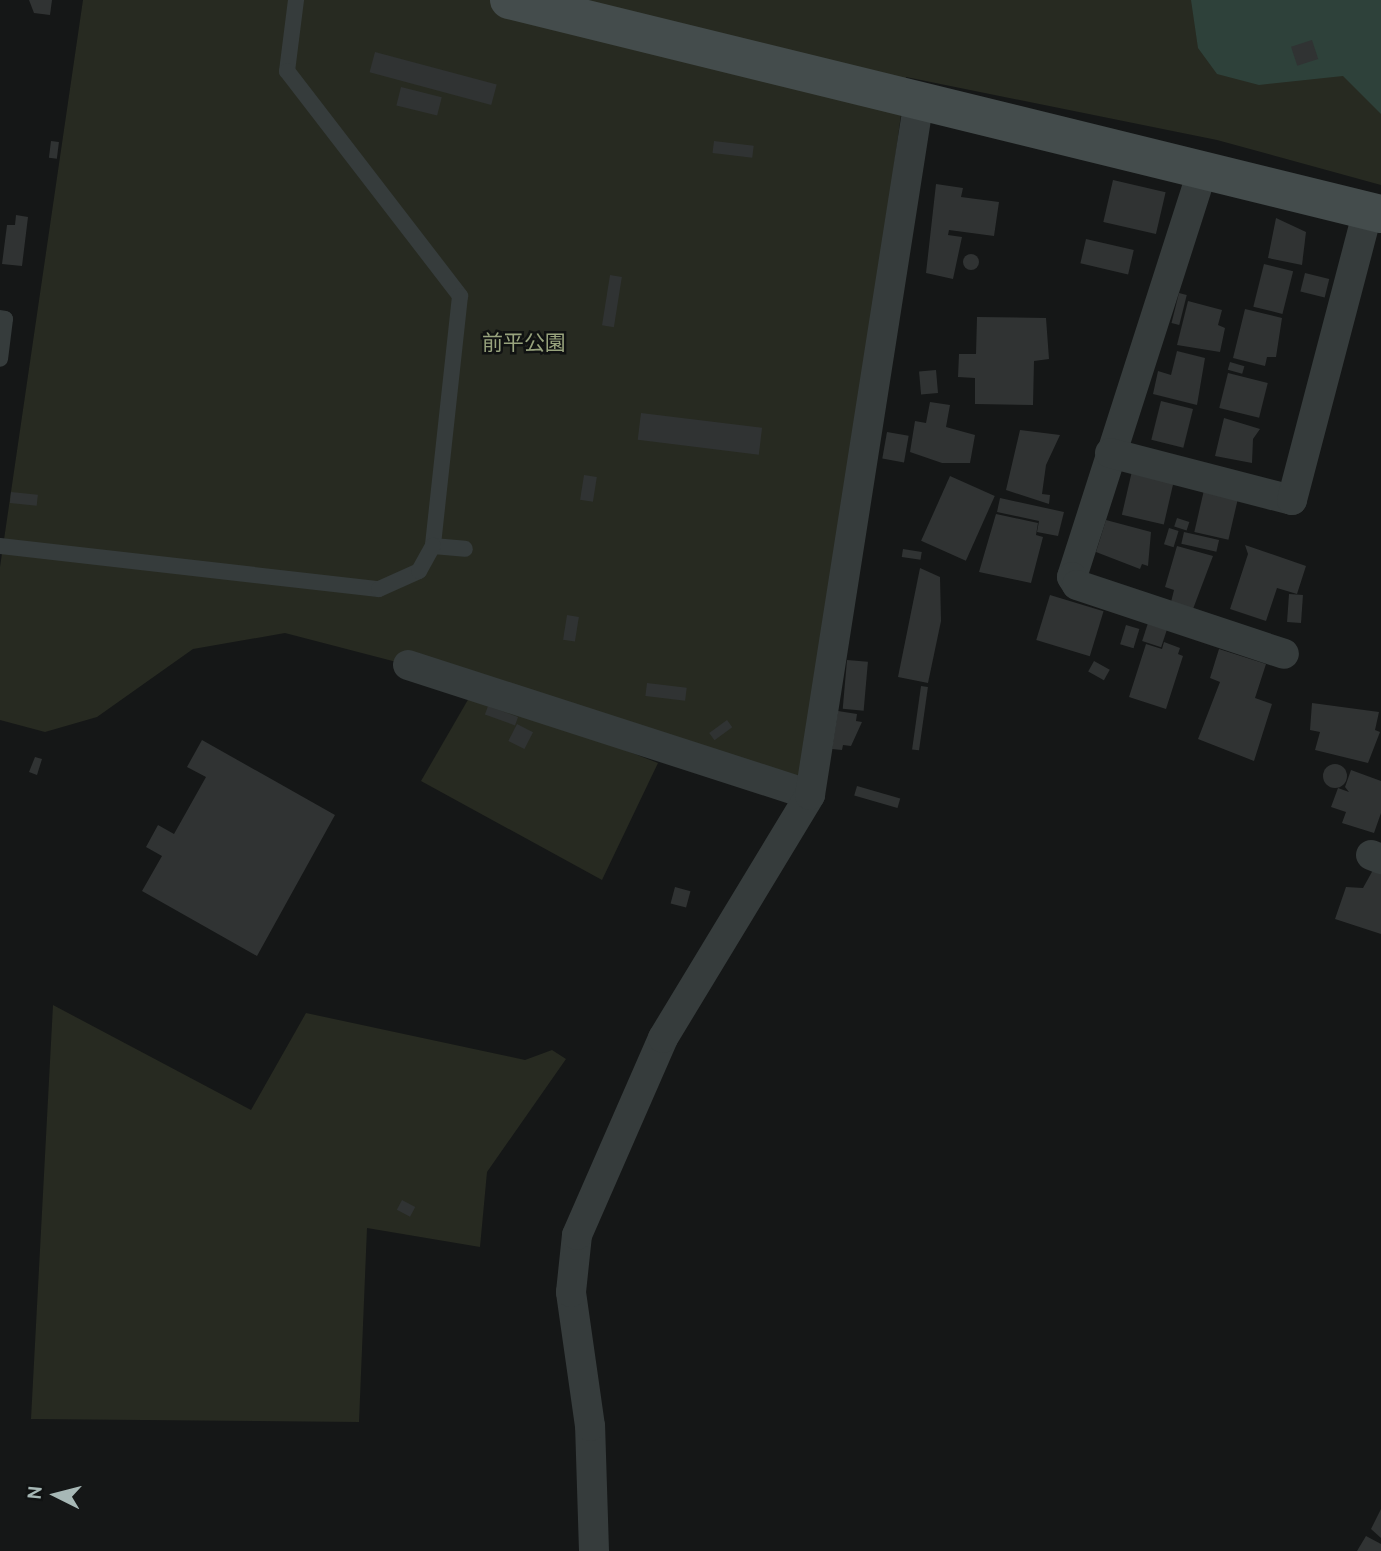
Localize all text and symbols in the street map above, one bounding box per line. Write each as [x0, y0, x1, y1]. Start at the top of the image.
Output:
park label: 前平公園 [482, 330, 566, 356]
north arrow [21, 1460, 91, 1530]
text: N [22, 1485, 47, 1501]

